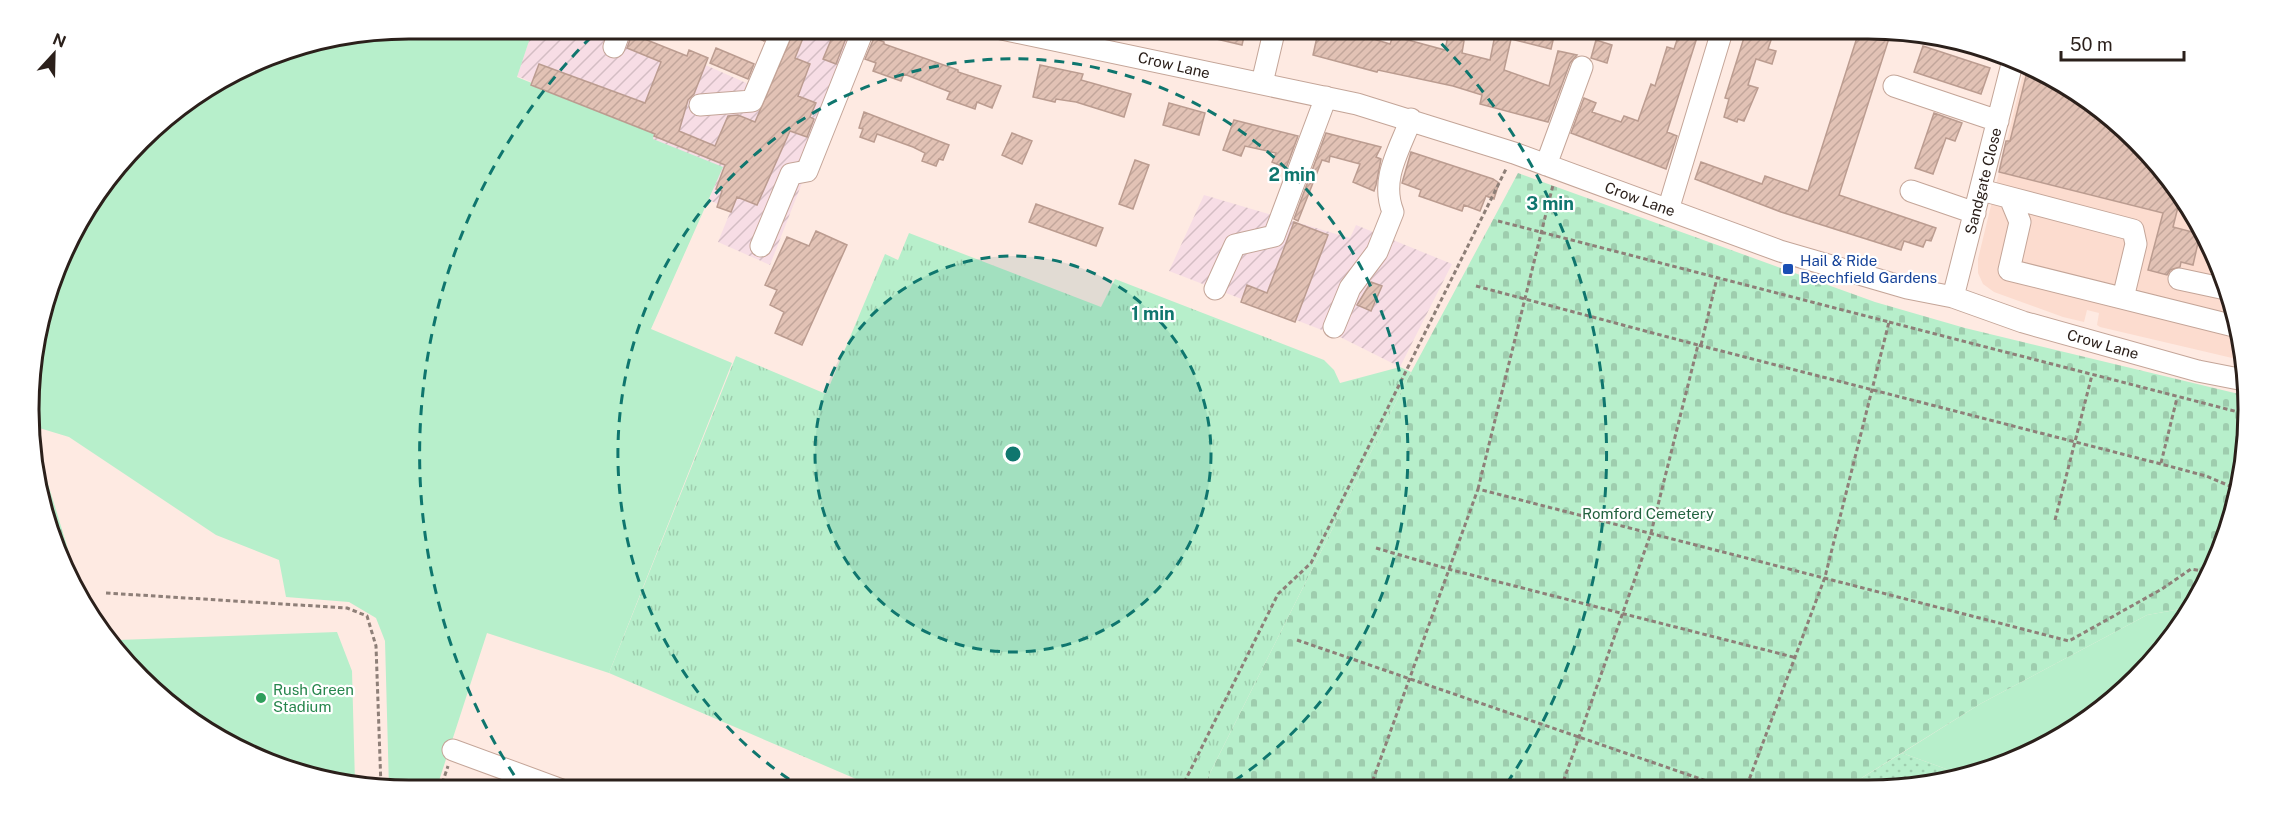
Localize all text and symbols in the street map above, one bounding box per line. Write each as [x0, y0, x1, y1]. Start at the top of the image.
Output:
north arrow [24, 24, 84, 84]
scale bar [2061, 24, 2184, 62]
text: N [50, 29, 69, 52]
text: 50 m [2070, 34, 2113, 55]
street label: Crow Lane [1136, 48, 1212, 82]
street label: Sandgate Close [1961, 126, 2005, 236]
text: 2 min [1268, 164, 1316, 185]
street label: Crow Lane [1603, 178, 1677, 220]
text: 3 min [1526, 193, 1574, 214]
place label: Hail & Ride Beechfield Gardens [1800, 252, 1937, 286]
marker: Hail & Ride Beechfield Gardens [1781, 262, 1795, 276]
text: 1 min [1131, 303, 1175, 324]
street label: Crow Lane [2065, 326, 2141, 362]
centre of rings [1003, 444, 1023, 464]
park label: Romford Cemetery [1582, 505, 1714, 522]
place label: Rush Green Stadium [273, 681, 354, 715]
marker: Rush Green Stadium [254, 691, 268, 705]

